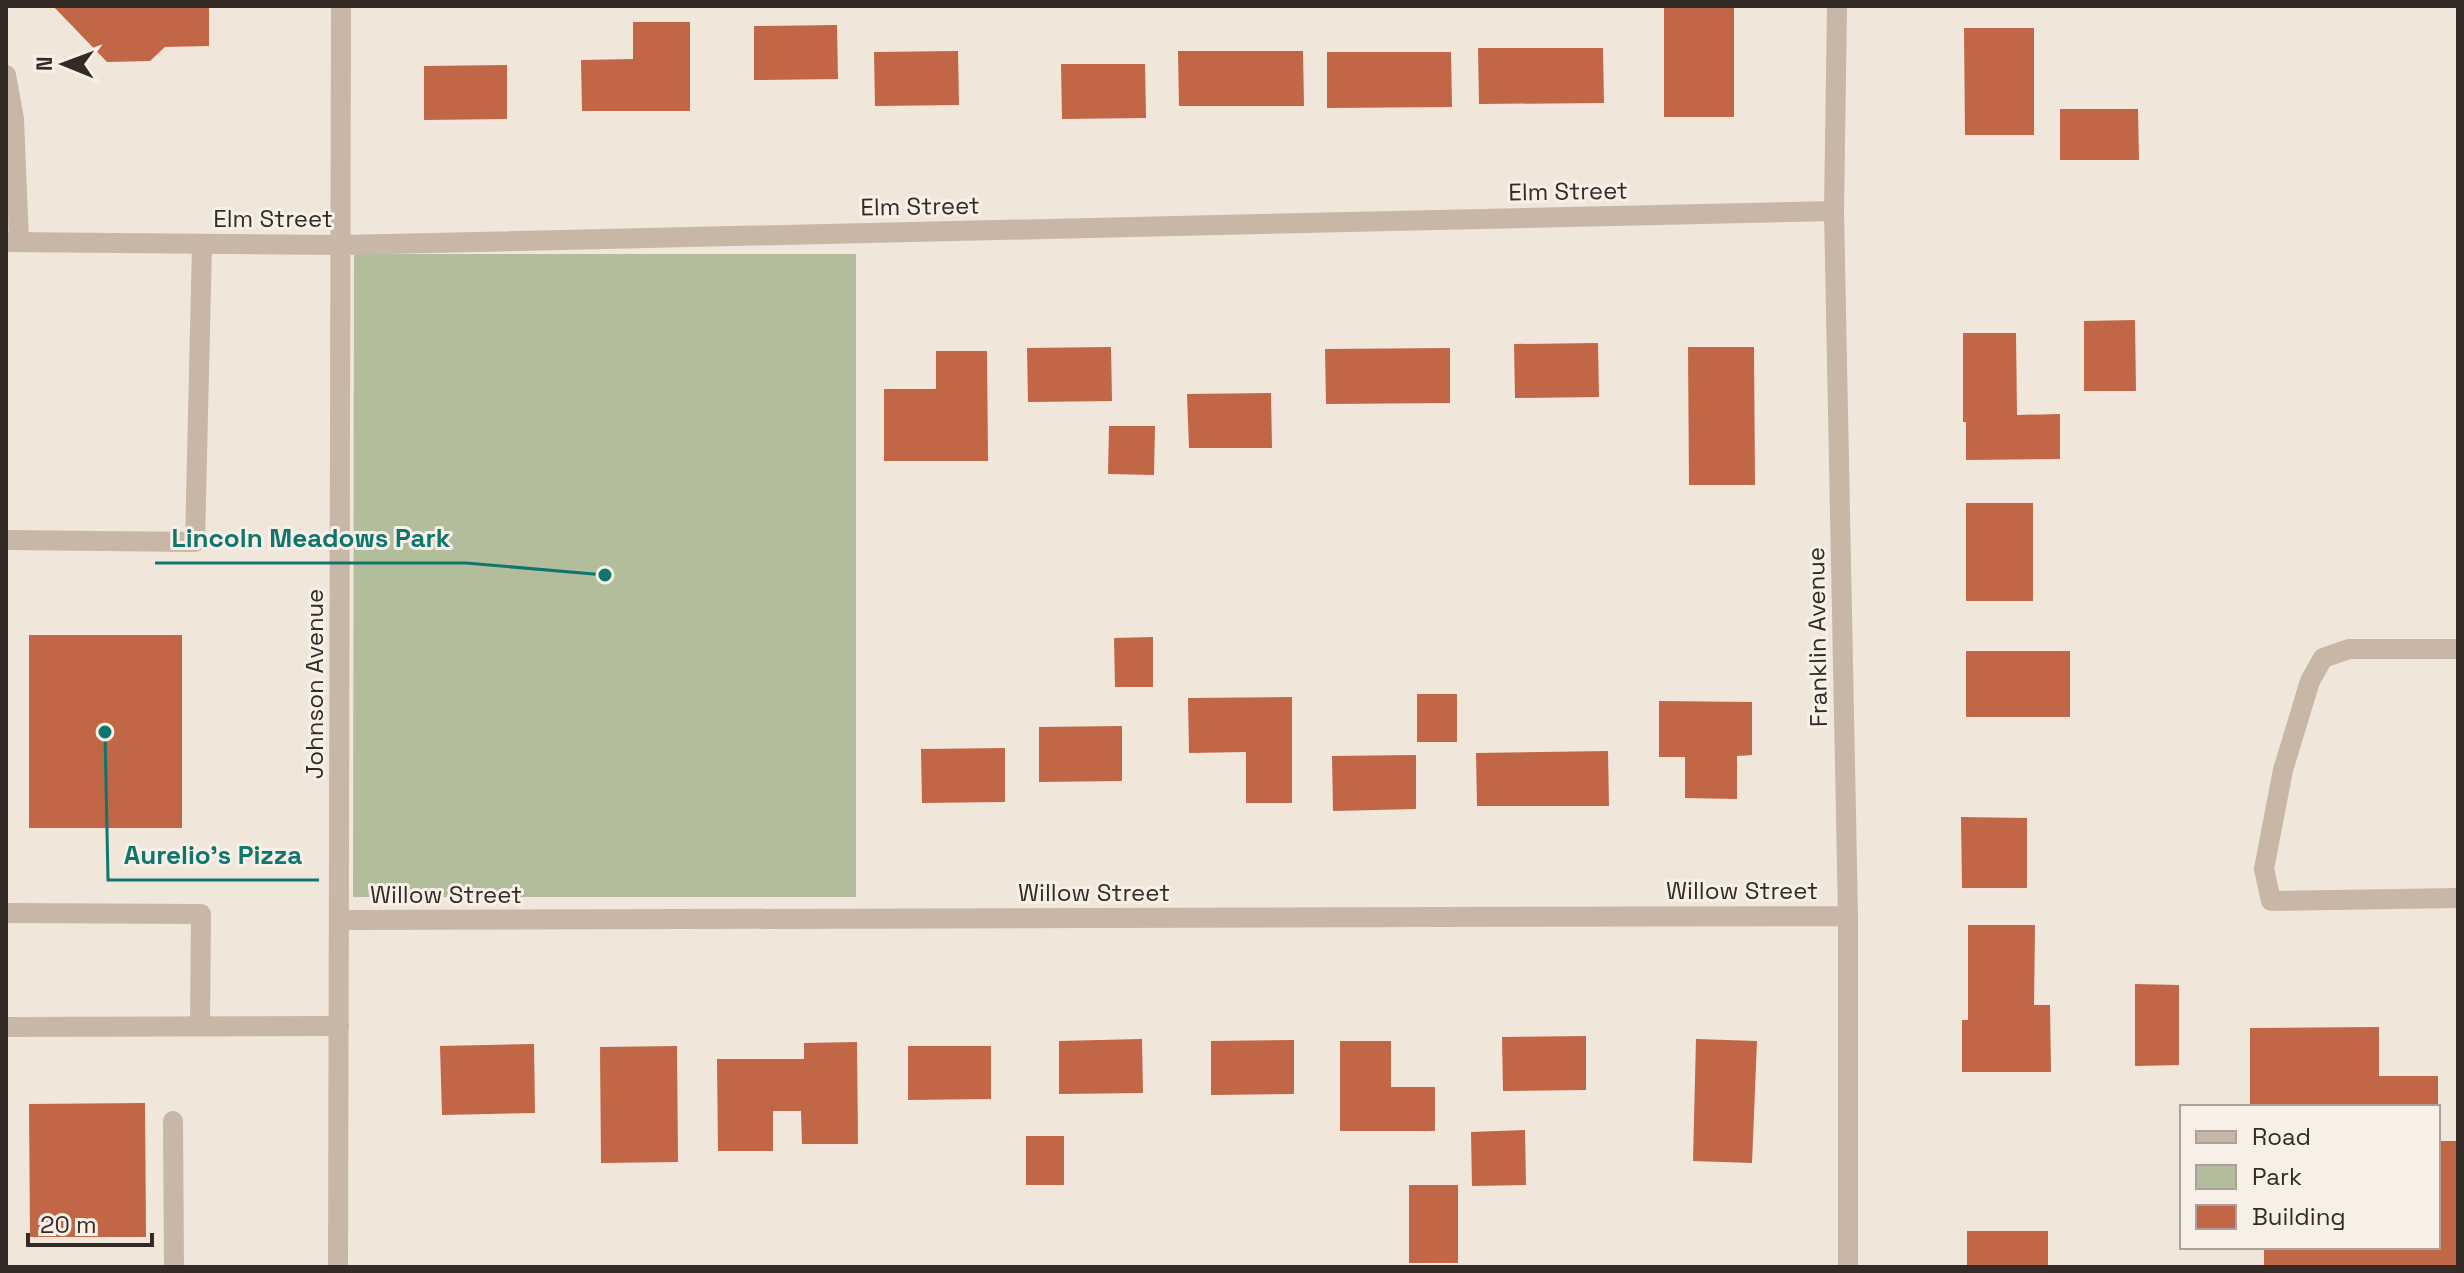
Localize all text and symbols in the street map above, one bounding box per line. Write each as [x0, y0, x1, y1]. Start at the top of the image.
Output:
north arrow [24, 24, 104, 104]
text: N [30, 56, 58, 71]
street label: Elm Street [1508, 174, 1628, 208]
street label: Elm Street [860, 189, 980, 223]
street label: Elm Street [213, 203, 333, 234]
callout: Lincoln Meadows Park [155, 513, 466, 563]
text: Lincoln Meadows Park [172, 521, 451, 555]
street label: Franklin Avenue [1800, 547, 1834, 727]
street label: Johnson Avenue [299, 589, 330, 779]
callout: Aurelio's Pizza [108, 830, 319, 880]
text: Aurelio's Pizza [124, 838, 302, 872]
street label: Willow Street [1666, 875, 1818, 906]
street label: Willow Street [1018, 877, 1170, 908]
street label: Willow Street [370, 879, 522, 910]
legend [2180, 1105, 2440, 1249]
text: Road [2252, 1121, 2311, 1152]
text: Park [2252, 1161, 2302, 1192]
scale bar [28, 1197, 152, 1247]
text: Building [2252, 1201, 2346, 1232]
text: 20 m [40, 1209, 97, 1240]

